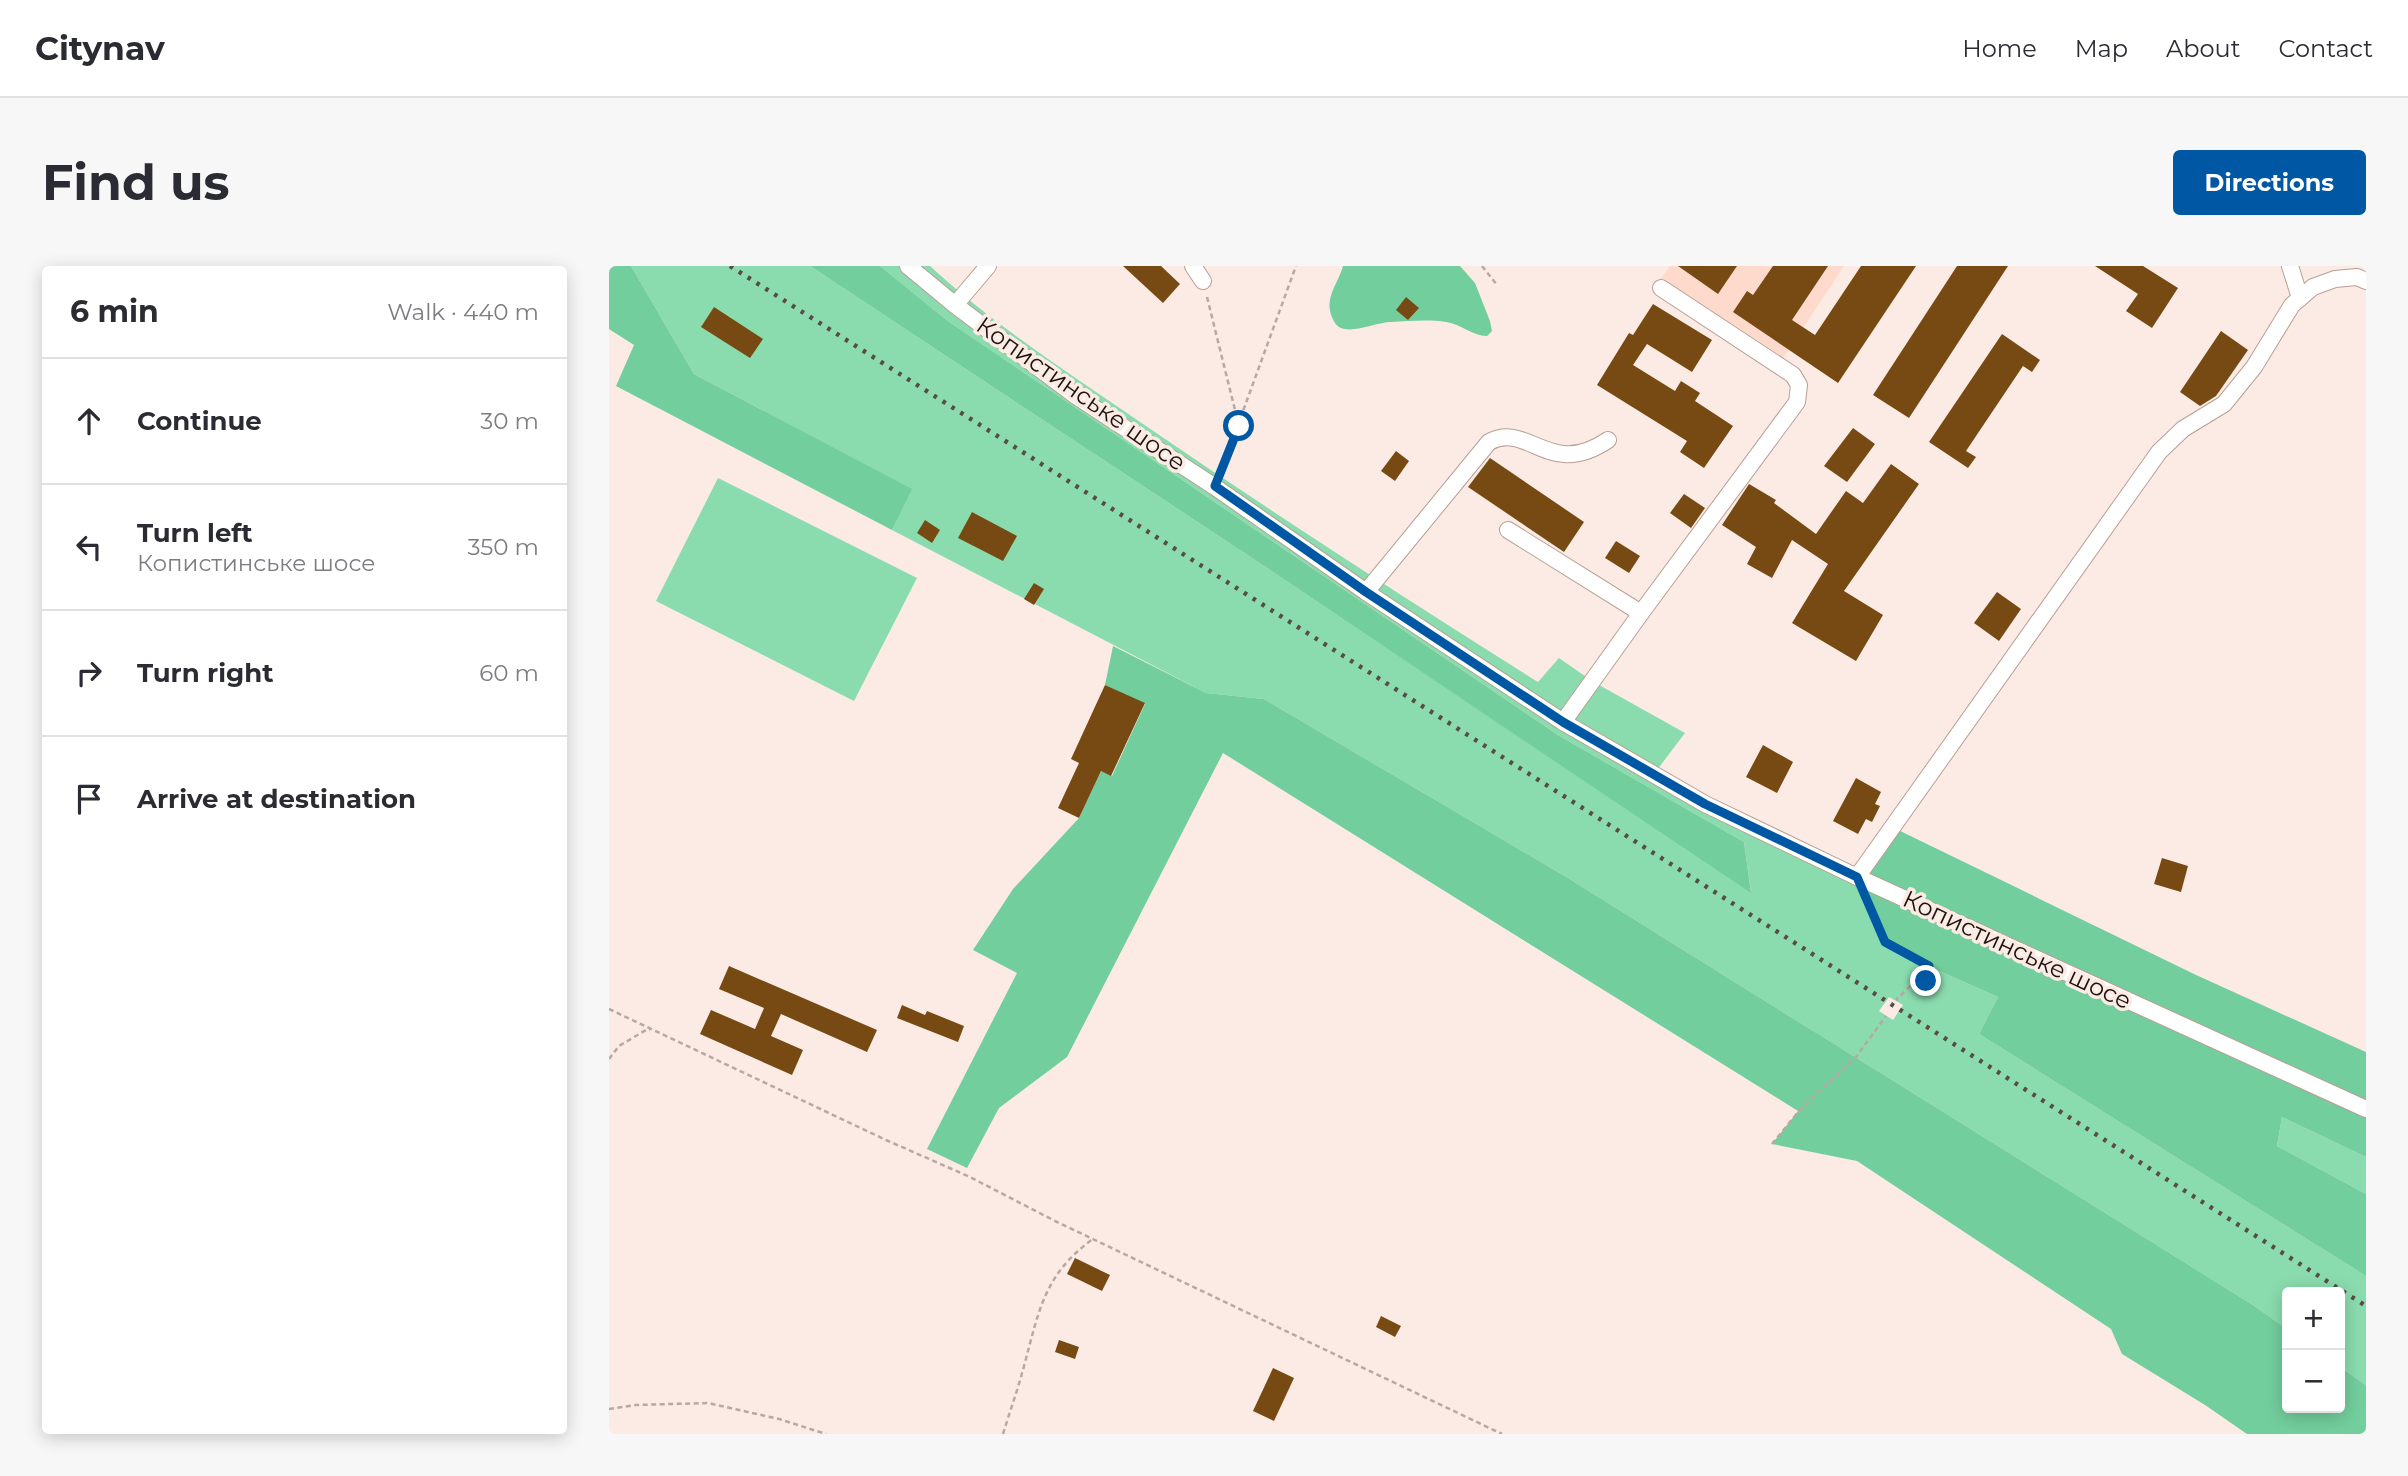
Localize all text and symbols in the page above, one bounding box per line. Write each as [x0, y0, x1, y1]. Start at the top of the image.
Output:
text: Citynav [35, 28, 165, 68]
text: Home [1962, 34, 2037, 63]
text: Map [2075, 34, 2128, 63]
text: About [2166, 34, 2240, 63]
text: Contact [2278, 34, 2373, 63]
button: Directions [2173, 150, 2366, 215]
text: Find us [42, 153, 230, 212]
text: 6 min [70, 293, 159, 330]
text: Walk · 440 m [387, 298, 539, 326]
street label: Копистинське шосе [971, 310, 1191, 477]
icon: ahead [70, 402, 108, 440]
text: Continue [137, 405, 262, 437]
text: 30 m [480, 407, 539, 435]
route start [1223, 410, 1254, 441]
text: Turn left [137, 517, 253, 549]
icon: left [70, 528, 108, 566]
text: 350 m [468, 533, 539, 561]
text: Копистинське шосе [137, 549, 375, 577]
icon: right [70, 654, 108, 692]
text: Turn right [137, 657, 273, 689]
text: 60 m [479, 659, 539, 687]
icon: arrive [70, 780, 108, 818]
text: Arrive at destination [137, 783, 416, 815]
street label: Копистинське шосе [1898, 884, 2136, 1015]
route end [1910, 965, 1941, 996]
map controls [2282, 1287, 2345, 1413]
button: + [2282, 1287, 2345, 1350]
button: − [2282, 1350, 2345, 1413]

